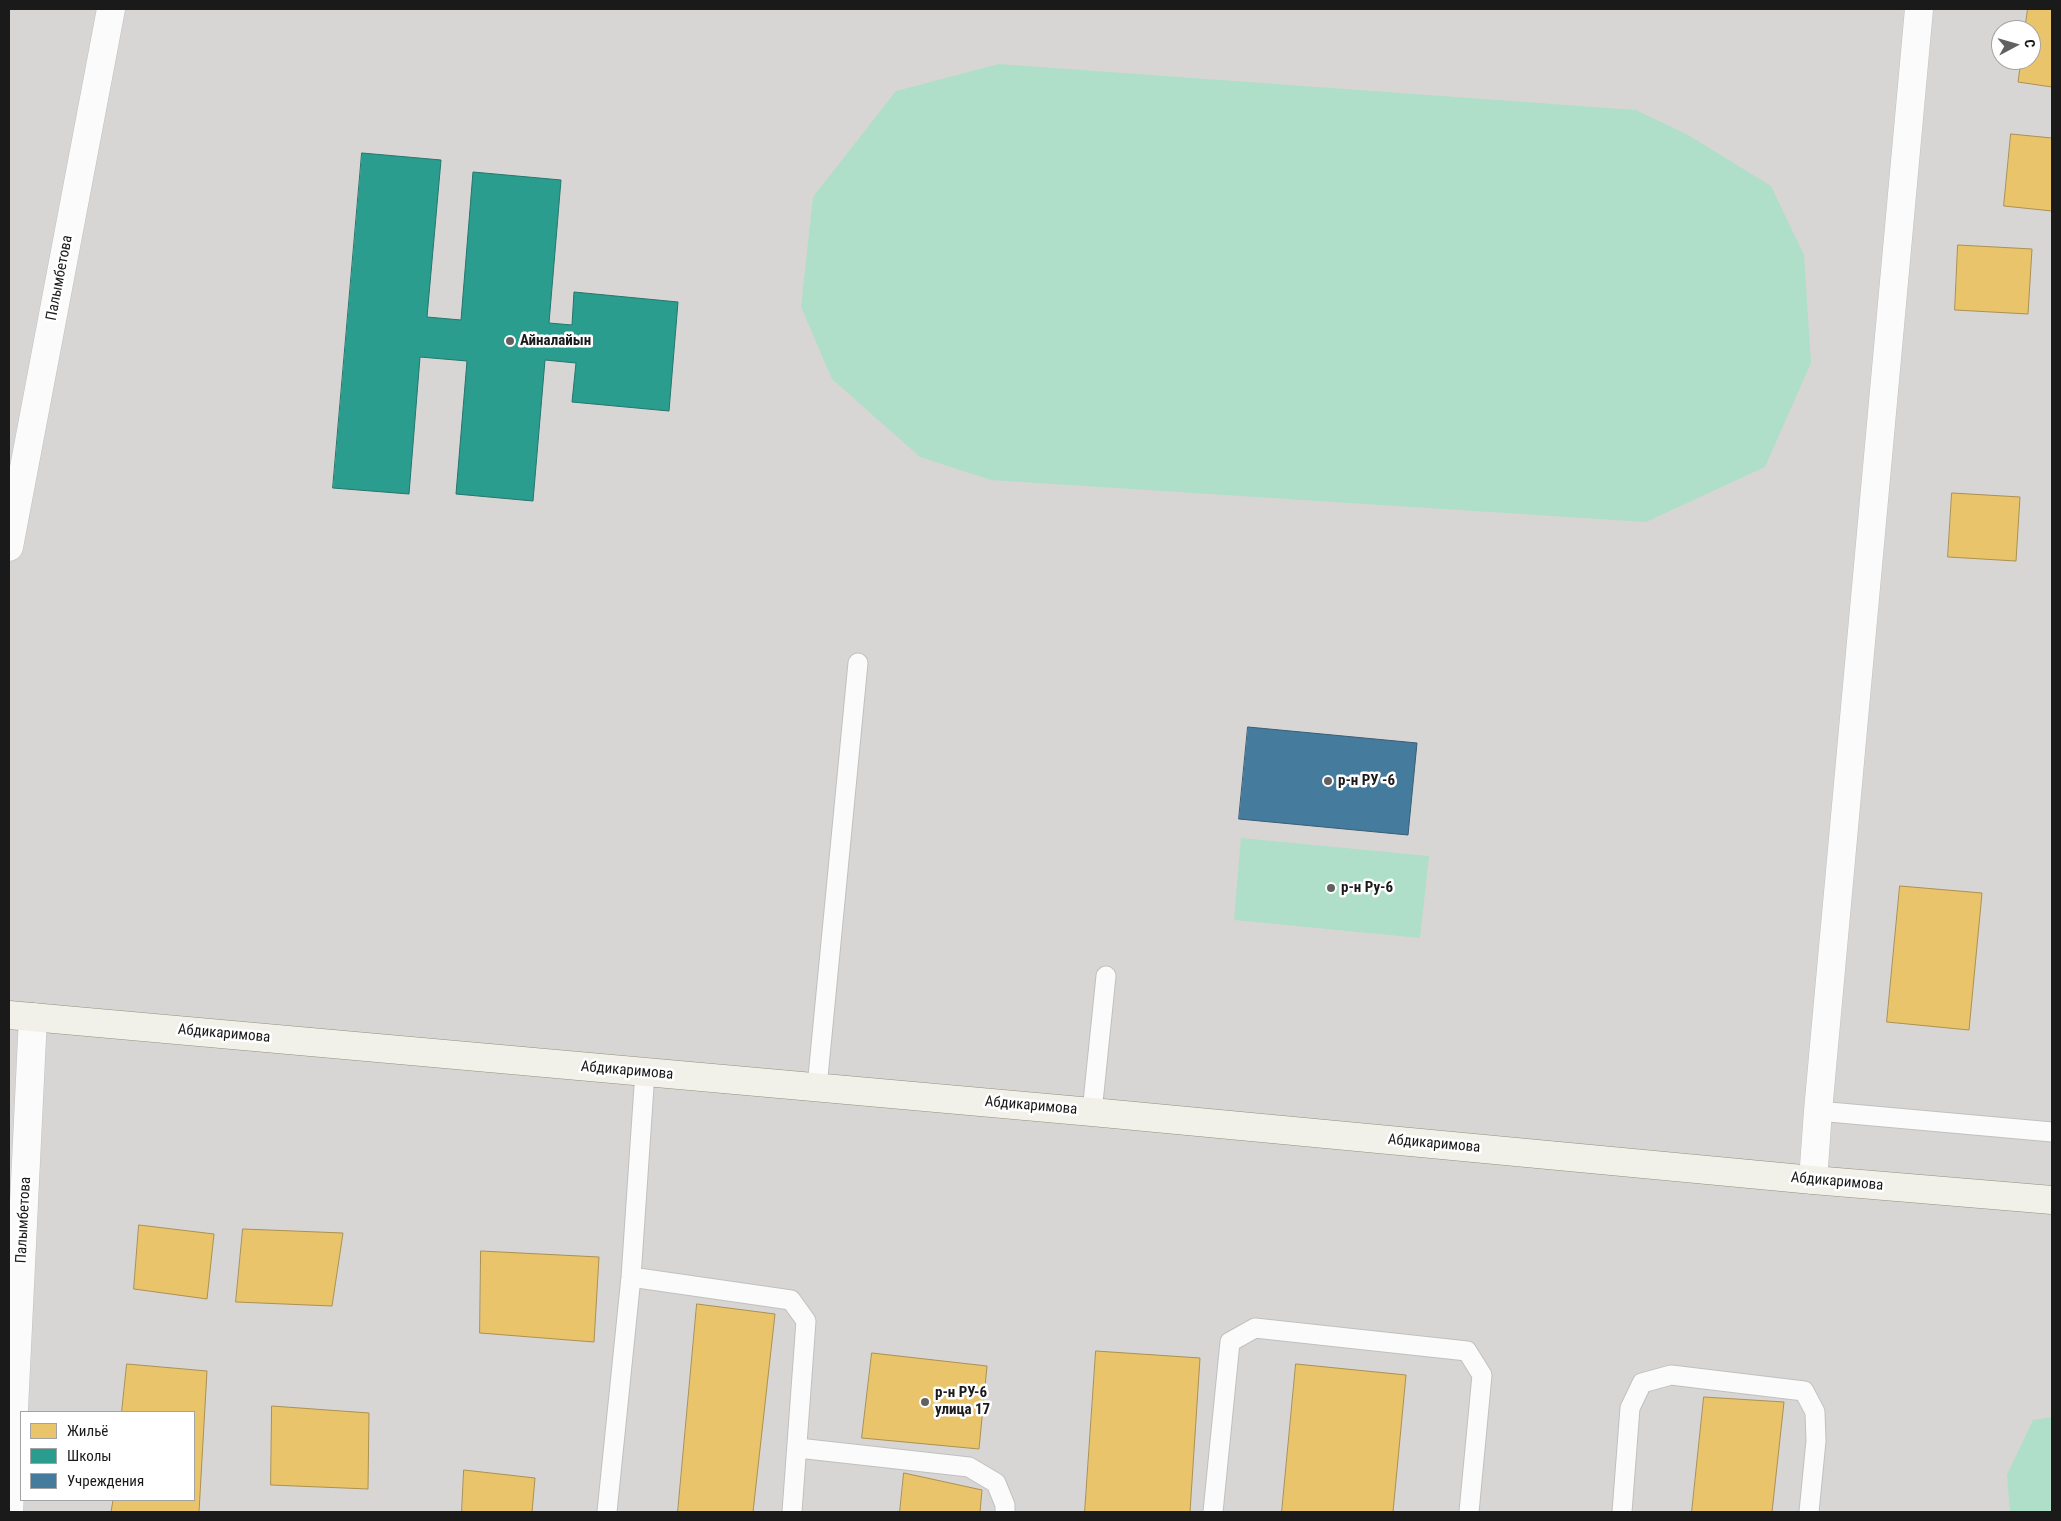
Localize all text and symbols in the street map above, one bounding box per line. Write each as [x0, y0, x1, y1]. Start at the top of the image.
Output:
north arrow [1991, 20, 2041, 70]
text: С [2022, 39, 2038, 48]
street label: Палымбетова [43, 234, 77, 322]
place label: Айналайын [520, 332, 591, 350]
marker: Айналайын [504, 335, 516, 347]
place label: р-н РУ -6 [1338, 772, 1395, 790]
marker: р-н РУ -6 [1322, 775, 1334, 787]
place label: р-н Ру-6 [1341, 879, 1393, 897]
marker: р-н Ру-6 [1325, 882, 1337, 894]
street label: Абдикаримова [177, 1021, 271, 1047]
street label: Абдикаримова [580, 1058, 674, 1084]
street label: Абдикаримова [984, 1093, 1078, 1119]
street label: Абдикаримова [1387, 1131, 1481, 1157]
street label: Абдикаримова [1790, 1169, 1884, 1195]
street label: Палымбетова [13, 1176, 35, 1264]
place label: р-н РУ-6 улица 17 [935, 1384, 990, 1419]
marker: р-н РУ-6 улица 17 [919, 1396, 931, 1408]
legend [20, 1411, 195, 1501]
text: Жильё [67, 1422, 108, 1440]
text: Школы [67, 1447, 112, 1465]
text: Учреждения [67, 1472, 144, 1490]

